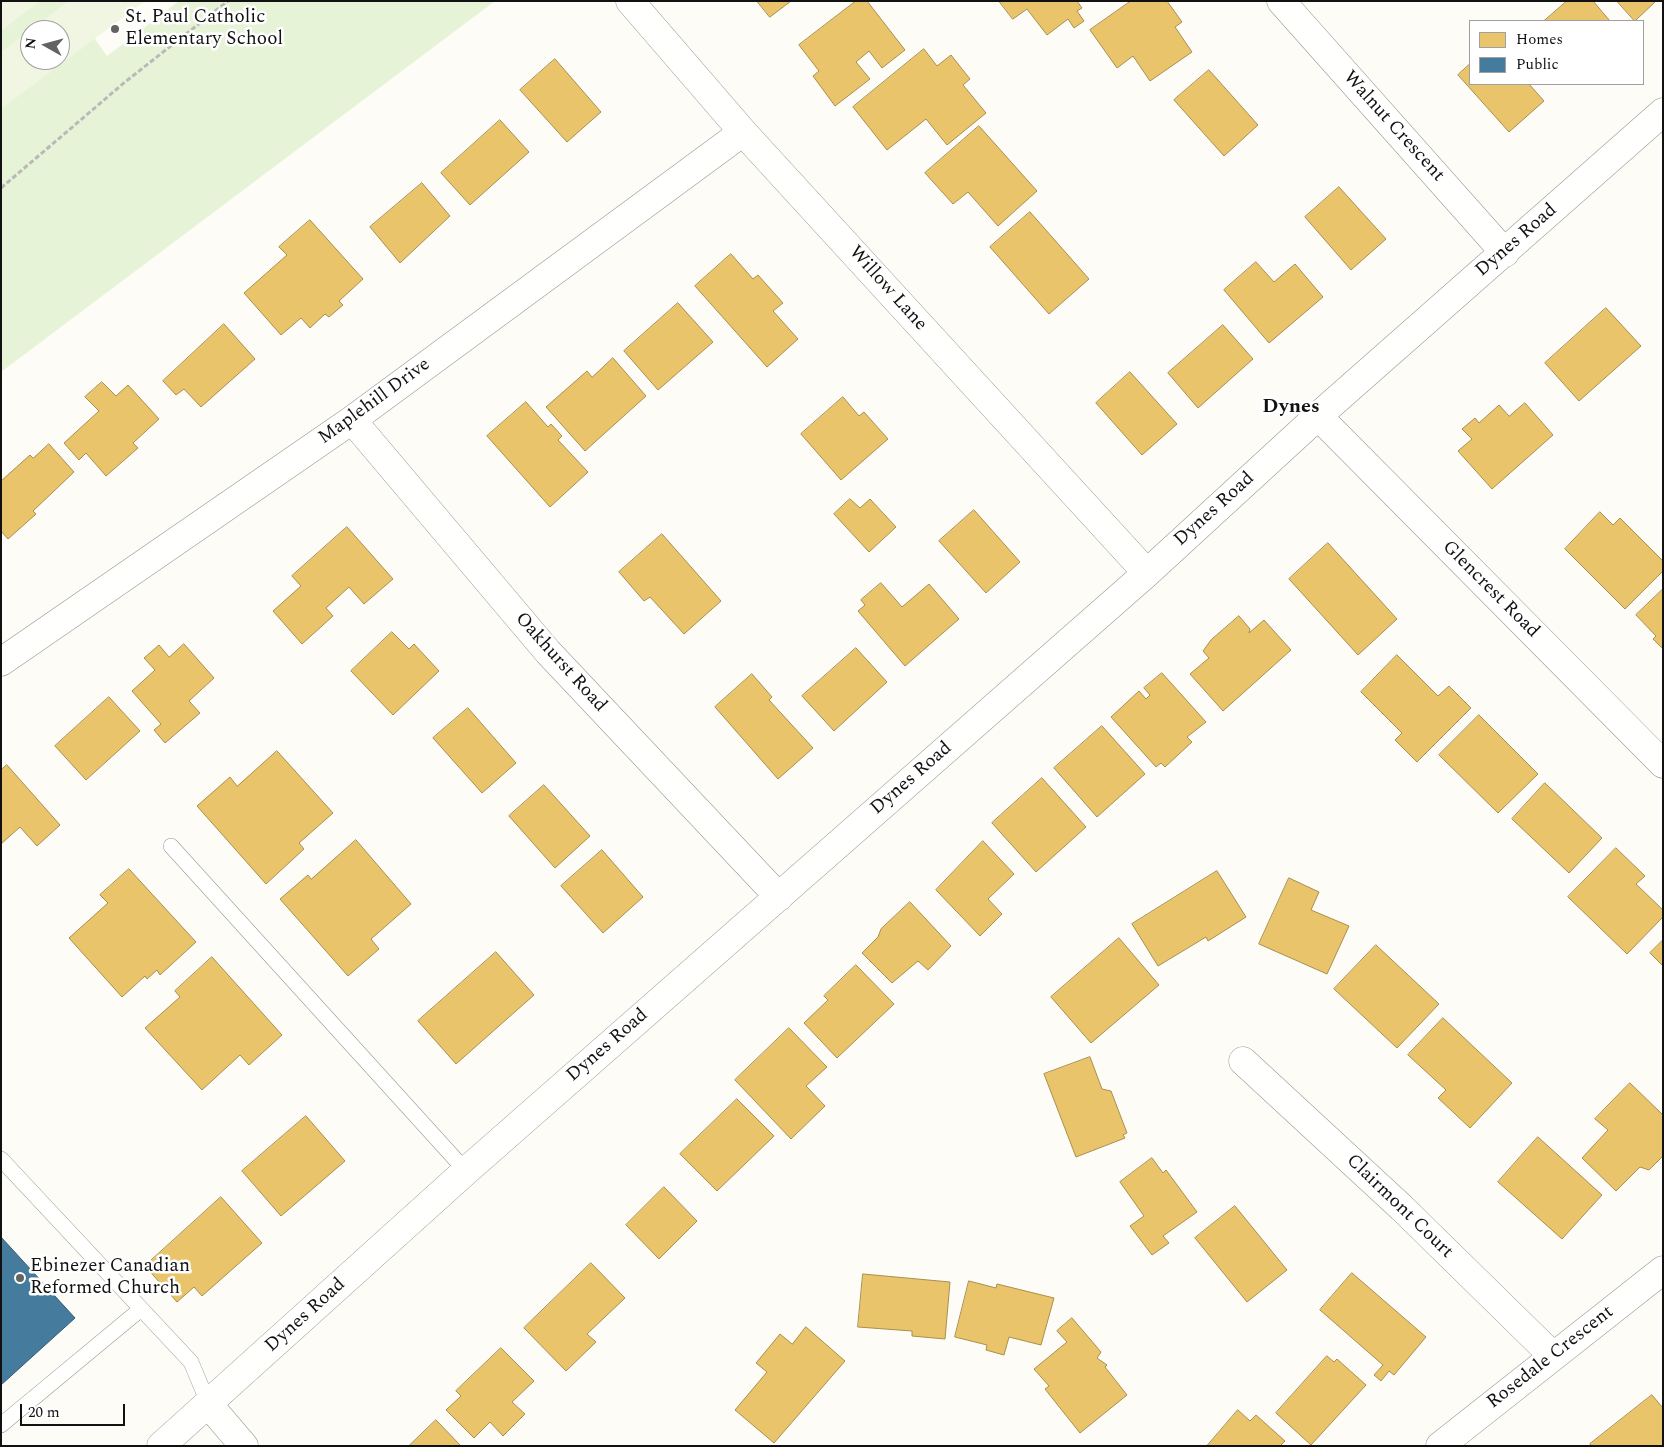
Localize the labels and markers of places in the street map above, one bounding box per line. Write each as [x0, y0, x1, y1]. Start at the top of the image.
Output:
place label: St. Paul Catholic Elementary School [125, 7, 283, 51]
marker: St. Paul Catholic Elementary School [109, 23, 121, 35]
place label: Ebinezer Canadian Reformed Church [30, 1256, 190, 1300]
marker: Ebinezer Canadian Reformed Church [14, 1272, 26, 1284]

